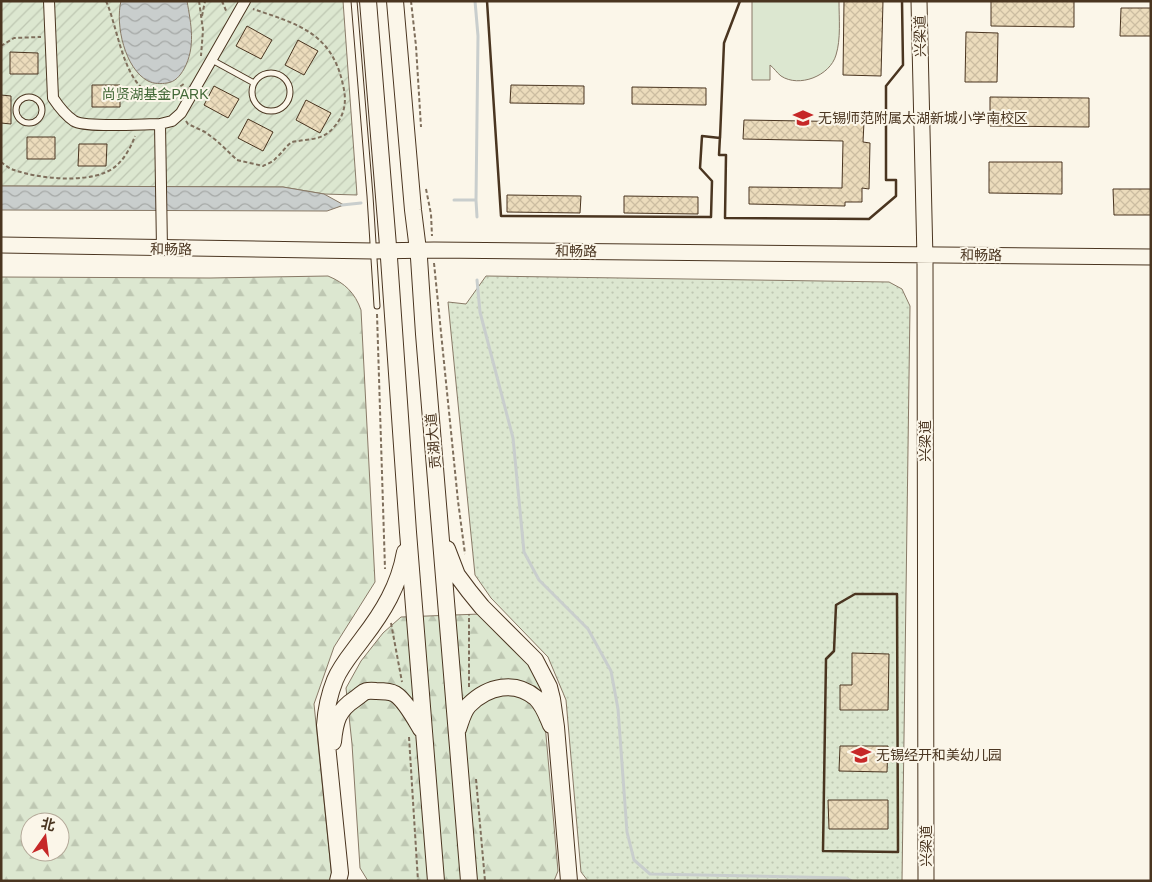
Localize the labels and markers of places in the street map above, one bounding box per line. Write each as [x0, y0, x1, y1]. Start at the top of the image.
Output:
school or university icon: 无锡师范附属太湖新城小学南校区 [792, 107, 814, 129]
place label: 无锡师范附属太湖新城小学南校区 [818, 110, 1028, 126]
school or university icon: 无锡经开和美幼儿园 [850, 744, 872, 766]
place label: 无锡经开和美幼儿园 [876, 747, 1002, 763]

